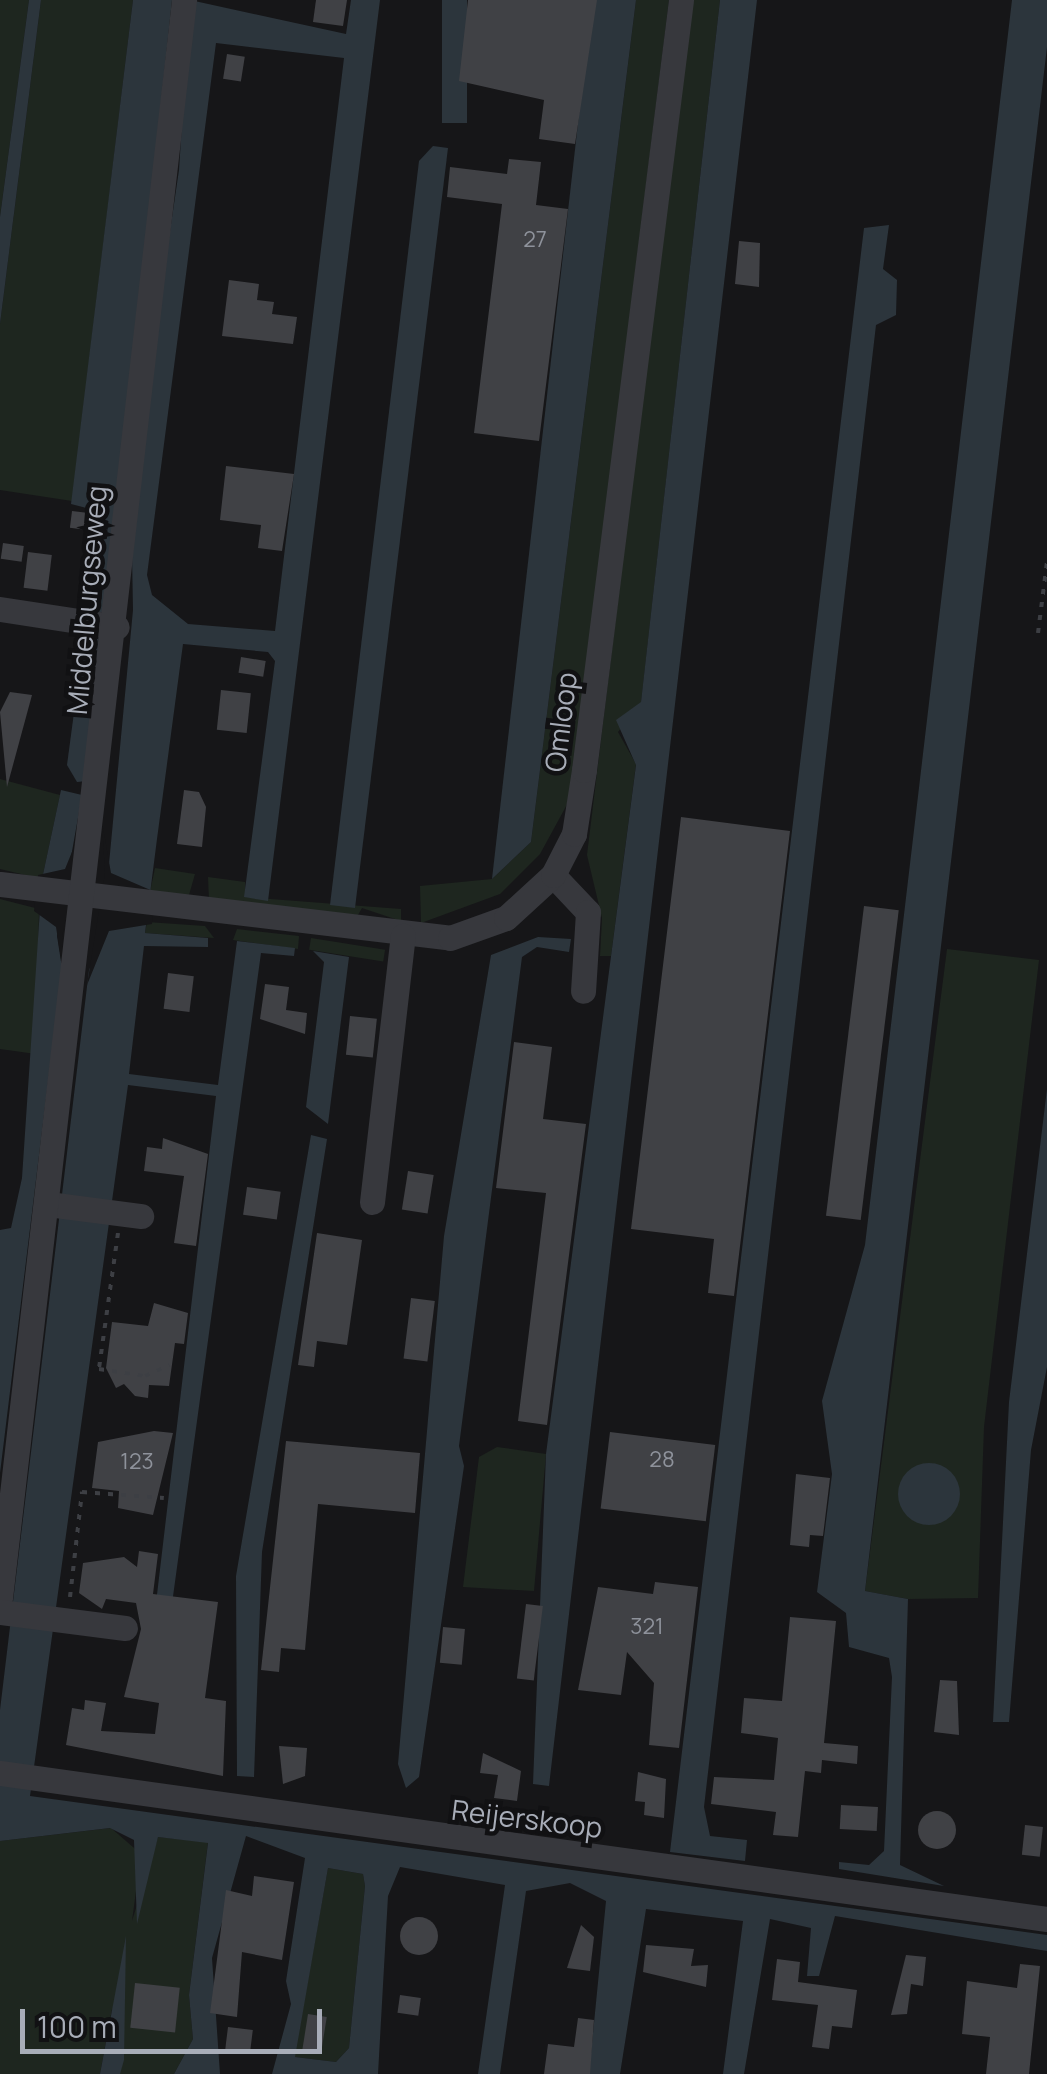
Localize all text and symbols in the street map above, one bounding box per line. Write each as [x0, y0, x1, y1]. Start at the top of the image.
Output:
house number: 27 [523, 227, 547, 253]
street label: Middelburgseweg [59, 484, 113, 716]
street label: Omloop [537, 670, 583, 774]
house number: 28 [649, 1447, 675, 1473]
house number: 123 [120, 1449, 154, 1475]
house number: 321 [630, 1614, 664, 1640]
street label: Reijerskoop [450, 1792, 604, 1844]
scale bar [25, 1989, 328, 2051]
text: 100 m [37, 2006, 117, 2047]

